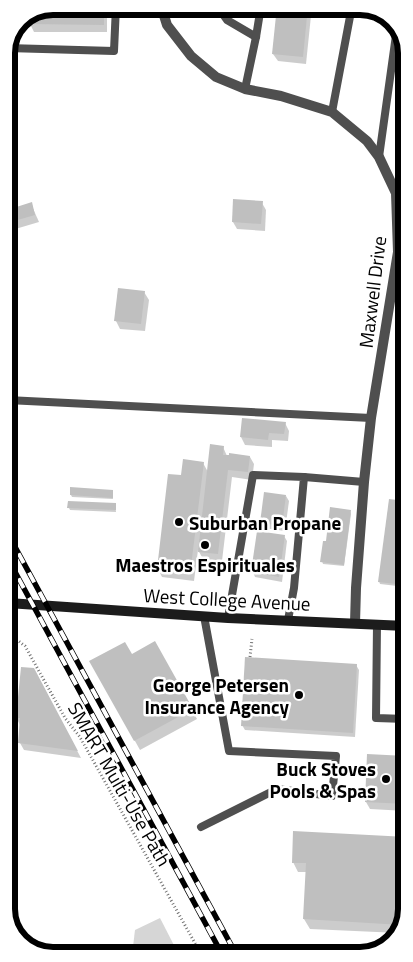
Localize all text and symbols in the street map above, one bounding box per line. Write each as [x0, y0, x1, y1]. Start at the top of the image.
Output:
street label: Maxwell Drive [351, 234, 393, 350]
place label: Suburban Propane [189, 508, 341, 537]
marker: Suburban Propane [173, 516, 185, 528]
marker: Maestros Espirituales [199, 539, 211, 551]
place label: Maestros Espirituales [115, 550, 295, 579]
street label: West College Avenue [143, 580, 311, 618]
place label: George Petersen Insurance Agency [144, 670, 289, 721]
marker: George Petersen Insurance Agency [293, 689, 305, 701]
street label: SMART Multi-Use Path [61, 697, 179, 871]
place label: Buck Stoves Pools & Spas [269, 754, 376, 805]
marker: Buck Stoves Pools & Spas [380, 773, 392, 785]

